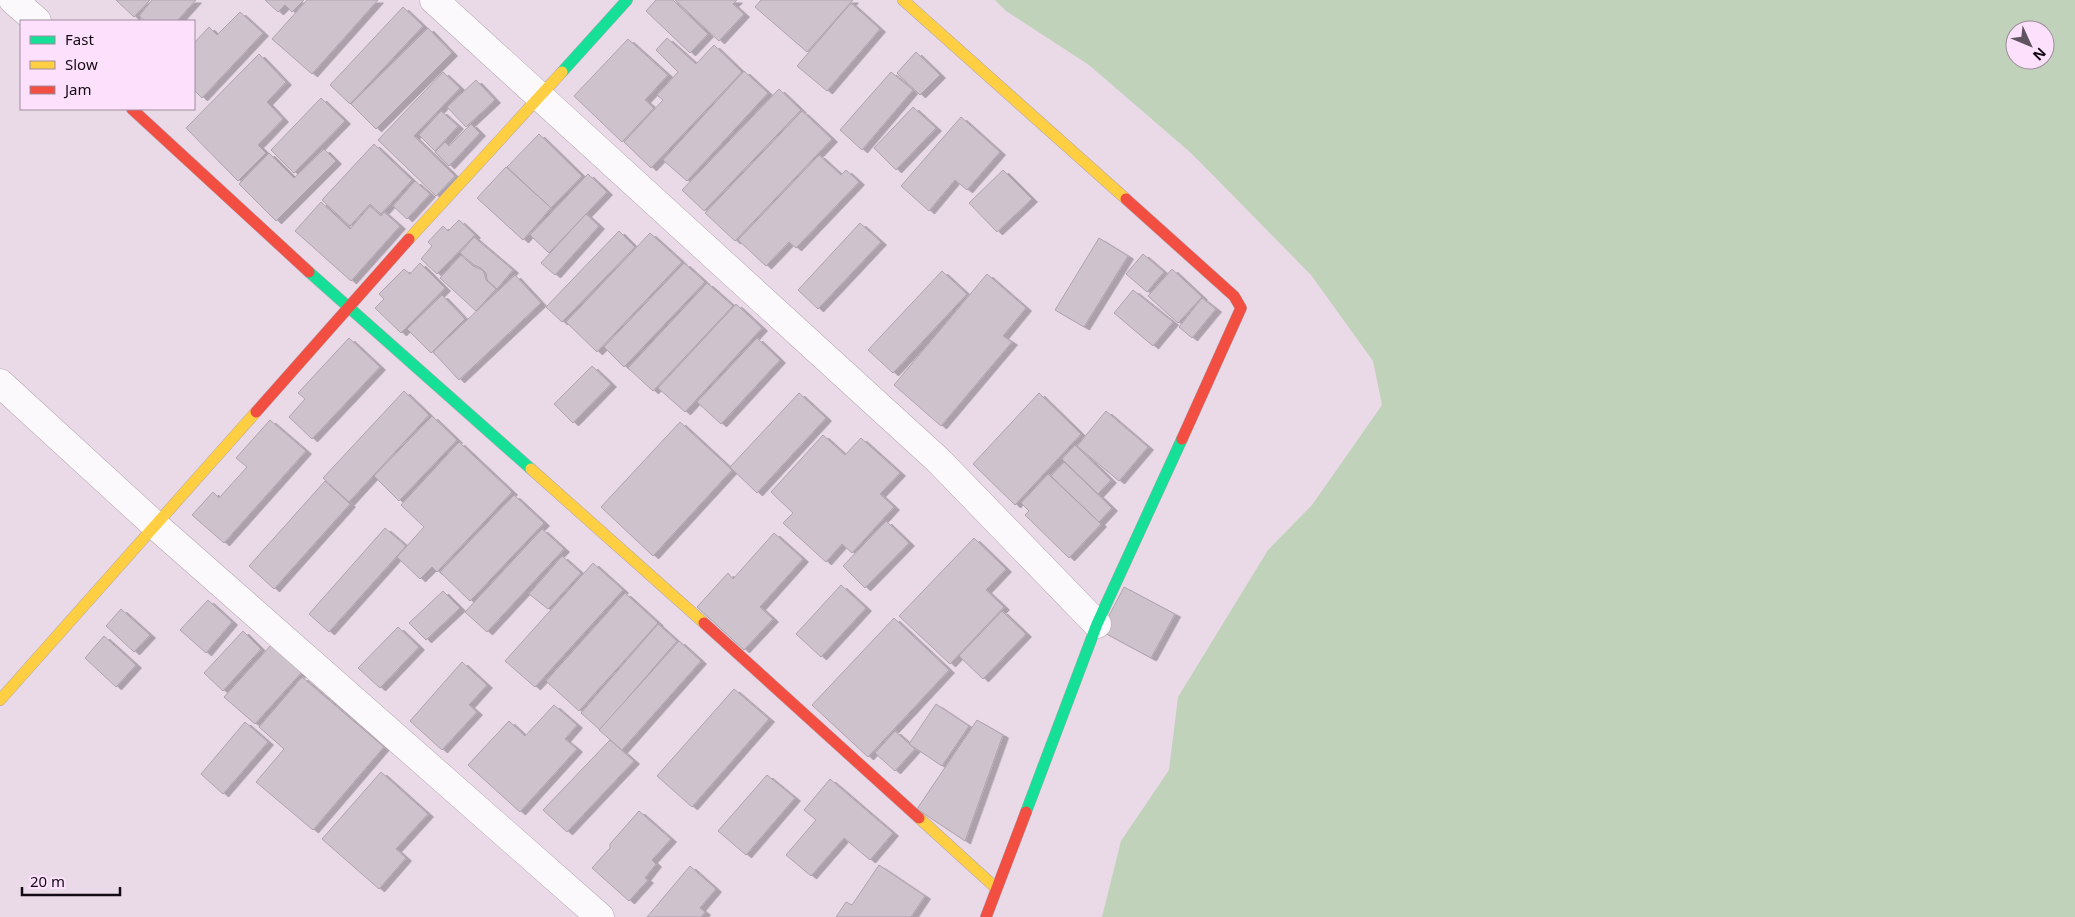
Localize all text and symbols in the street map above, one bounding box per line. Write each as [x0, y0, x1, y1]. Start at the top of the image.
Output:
legend [20, 20, 195, 110]
north arrow [2005, 20, 2055, 70]
text: Fast [65, 29, 94, 49]
text: N [2029, 44, 2051, 65]
text: Slow [65, 54, 98, 74]
text: Jam [63, 79, 92, 99]
scale bar [22, 864, 120, 896]
text: 20 m [30, 871, 65, 891]

